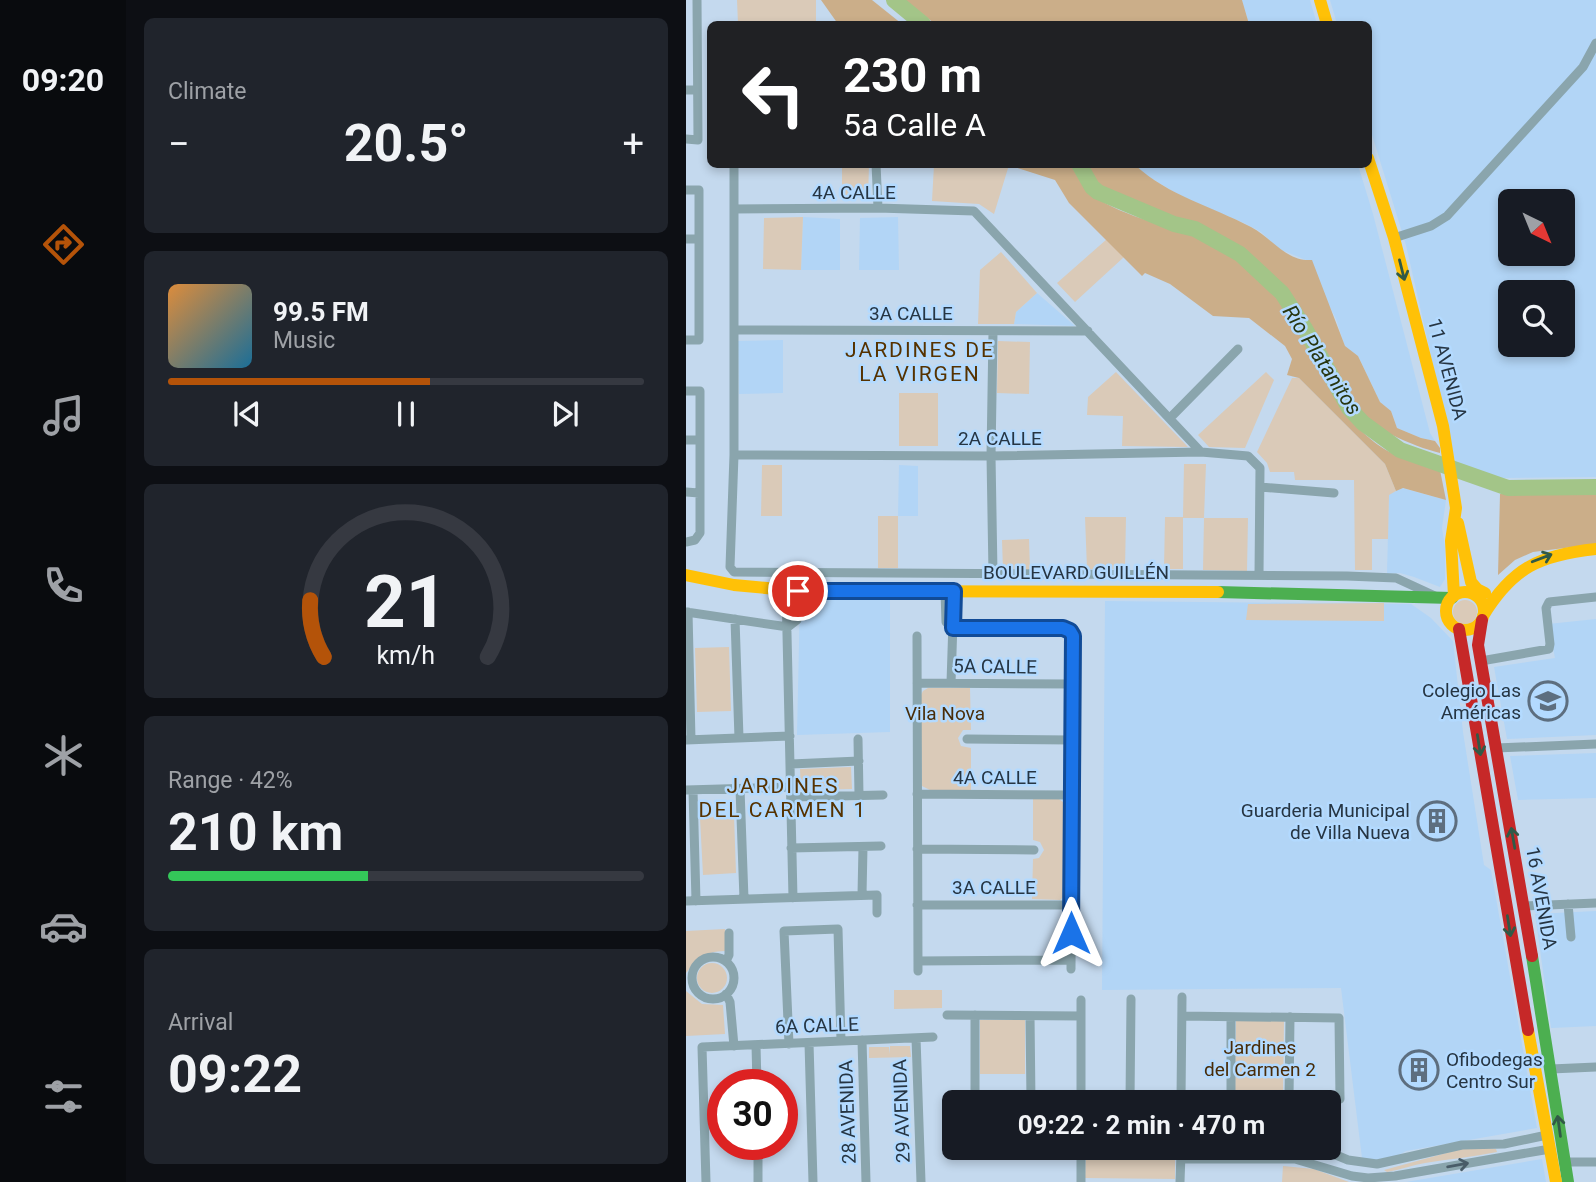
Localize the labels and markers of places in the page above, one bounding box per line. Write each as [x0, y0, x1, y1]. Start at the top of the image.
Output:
pin [768, 561, 828, 621]
place label: Colegio Las Américas [1422, 679, 1521, 724]
school or university icon: Colegio Las Américas [1527, 680, 1569, 722]
place label: Guarderia Municipal de Villa Nueva [1241, 799, 1410, 844]
building icon: Guarderia Municipal de Villa Nueva [1416, 800, 1458, 842]
place label: Ofibodegas Centro Sur [1446, 1048, 1543, 1093]
building icon: Ofibodegas Centro Sur [1398, 1049, 1440, 1091]

